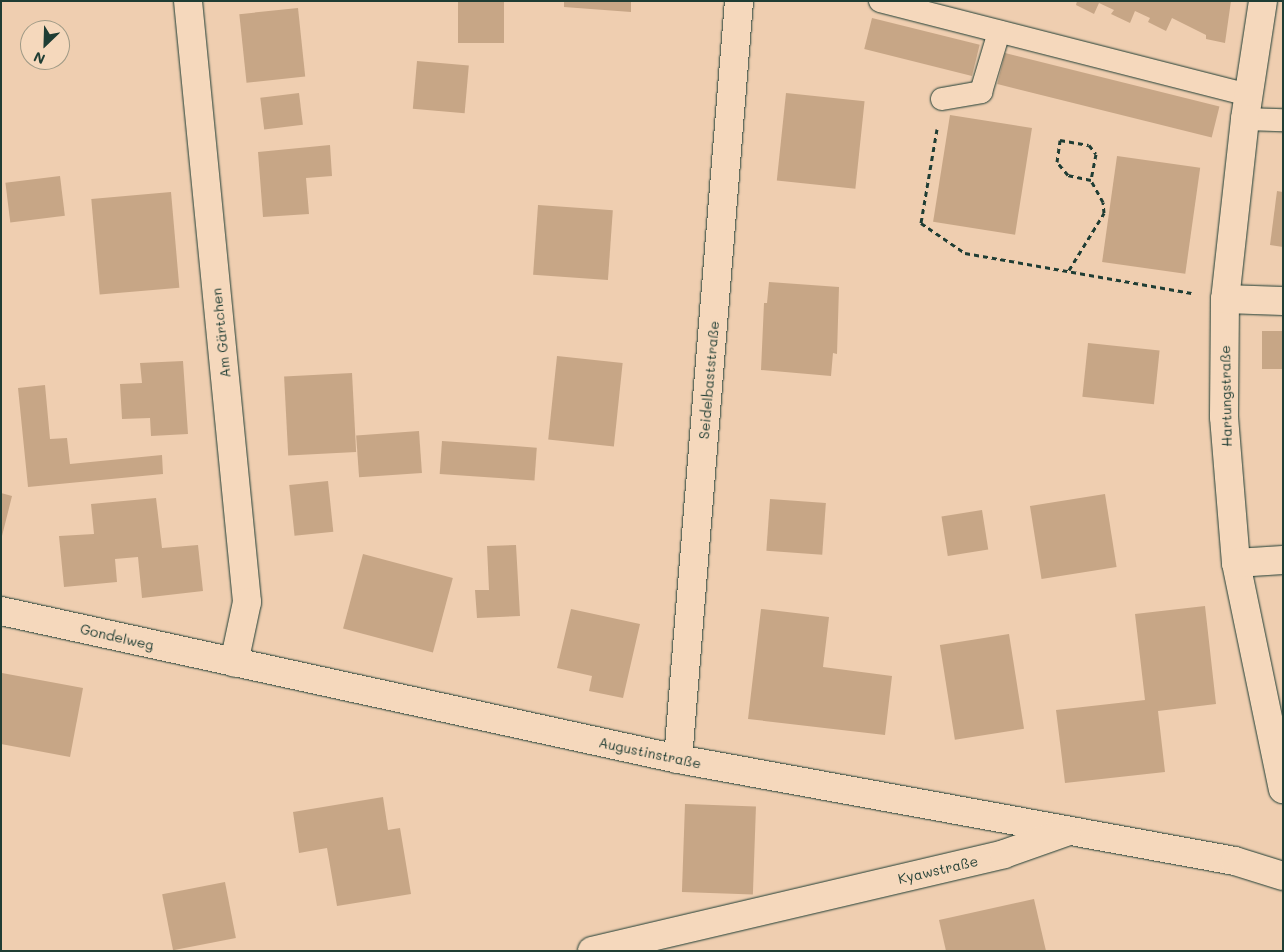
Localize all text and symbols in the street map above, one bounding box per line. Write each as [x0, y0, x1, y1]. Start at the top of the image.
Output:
north arrow [20, 20, 70, 70]
text: N [30, 47, 48, 69]
street label: Am Gärtchen [208, 287, 234, 379]
street label: Seidelbaststraße [695, 320, 723, 440]
street label: Hartungstraße [1217, 345, 1235, 447]
street label: Gondelweg [79, 620, 155, 654]
street label: Augustinstraße [597, 734, 703, 772]
street label: Kyawstraße [896, 853, 980, 887]

